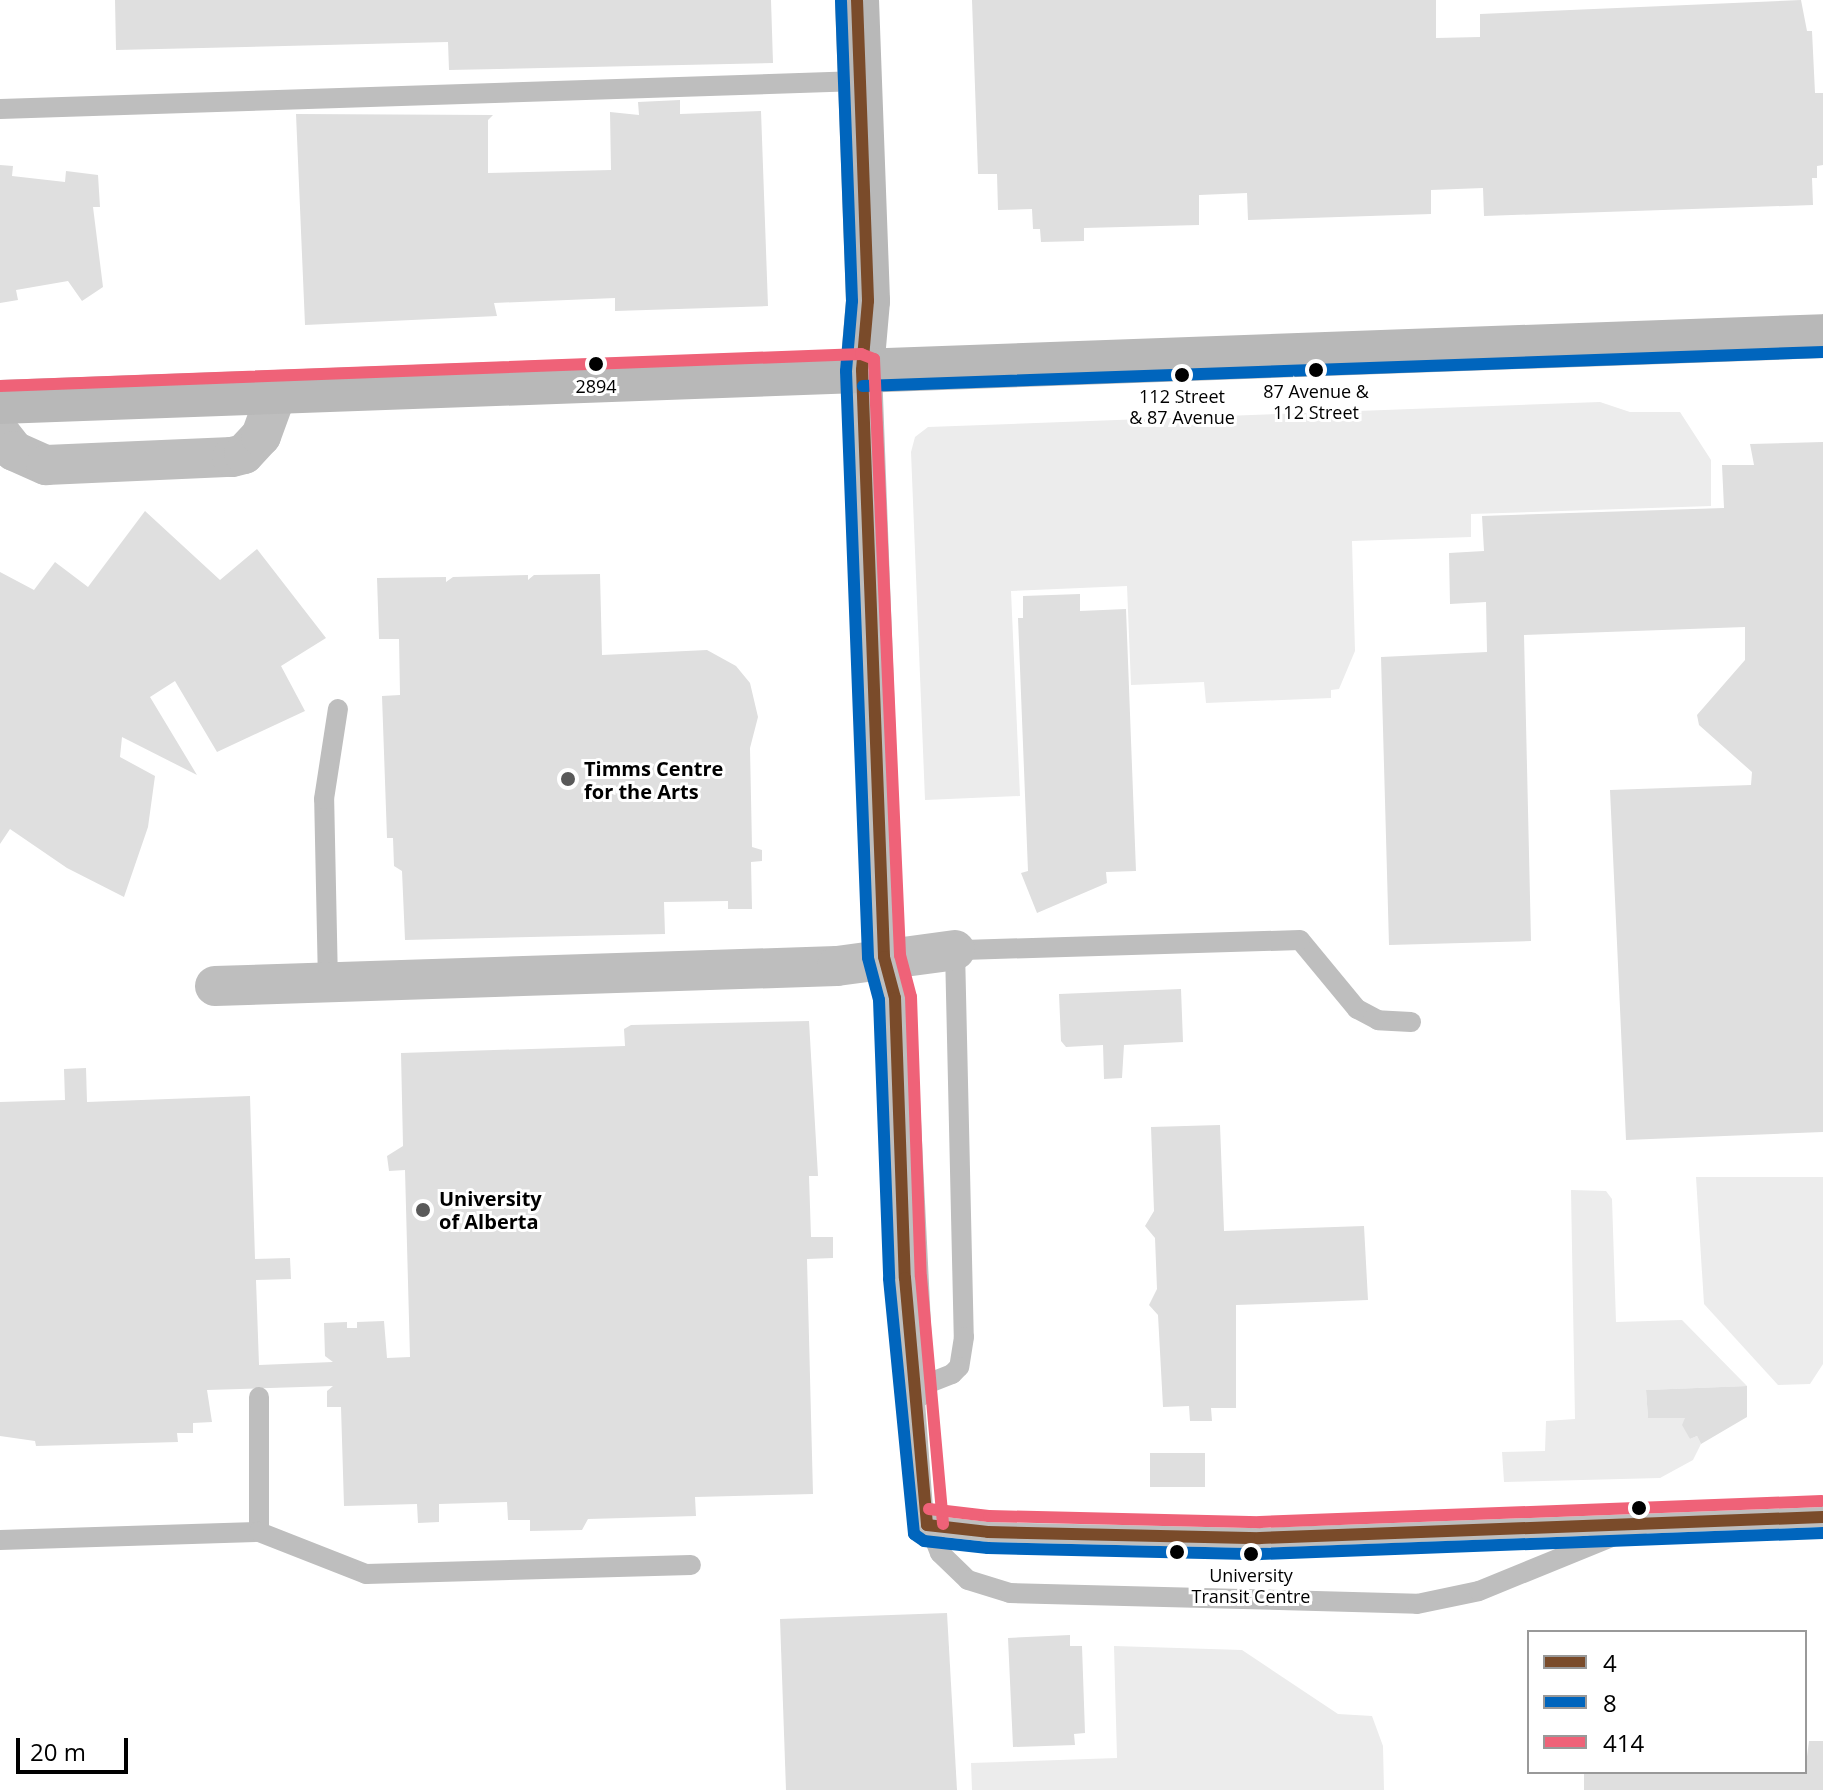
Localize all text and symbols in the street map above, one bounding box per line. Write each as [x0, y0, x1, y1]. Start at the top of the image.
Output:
marker: 2894 [588, 356, 604, 372]
marker: 87 Avenue & 112 Street [1308, 362, 1324, 378]
marker: 112 Street & 87 Avenue [1174, 367, 1190, 383]
place label: 2894 [575, 375, 617, 397]
place label: 87 Avenue & 112 Street [1263, 381, 1369, 424]
place label: 112 Street & 87 Avenue [1129, 386, 1235, 428]
place label: Timms Centre for the Arts [584, 756, 723, 803]
marker: Timms Centre for the Arts [559, 770, 577, 788]
place label: University of Alberta [439, 1186, 542, 1233]
marker: University of Alberta [414, 1201, 432, 1219]
unlabelled marker [1631, 1500, 1647, 1516]
unlabelled marker [1169, 1544, 1185, 1560]
marker: University Transit Centre [1243, 1546, 1259, 1562]
place label: University Transit Centre [1192, 1565, 1310, 1608]
legend [1527, 1630, 1807, 1774]
text: 4 [1603, 1646, 1617, 1679]
text: 8 [1603, 1686, 1617, 1719]
scale bar [20, 1722, 132, 1772]
text: 414 [1603, 1726, 1644, 1759]
text: 20 m [30, 1735, 86, 1768]

